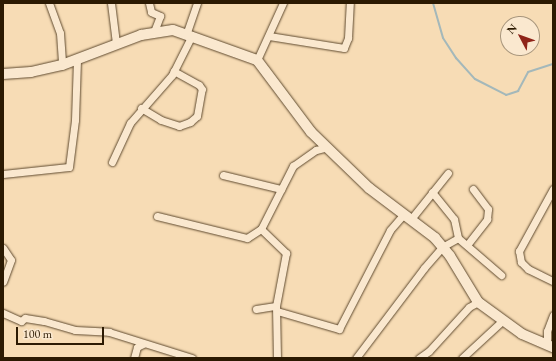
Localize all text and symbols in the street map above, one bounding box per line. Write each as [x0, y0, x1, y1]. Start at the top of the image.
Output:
north arrow [500, 16, 540, 56]
text: N [503, 21, 520, 37]
scale bar [18, 319, 106, 345]
text: 100 m [23, 326, 52, 342]

